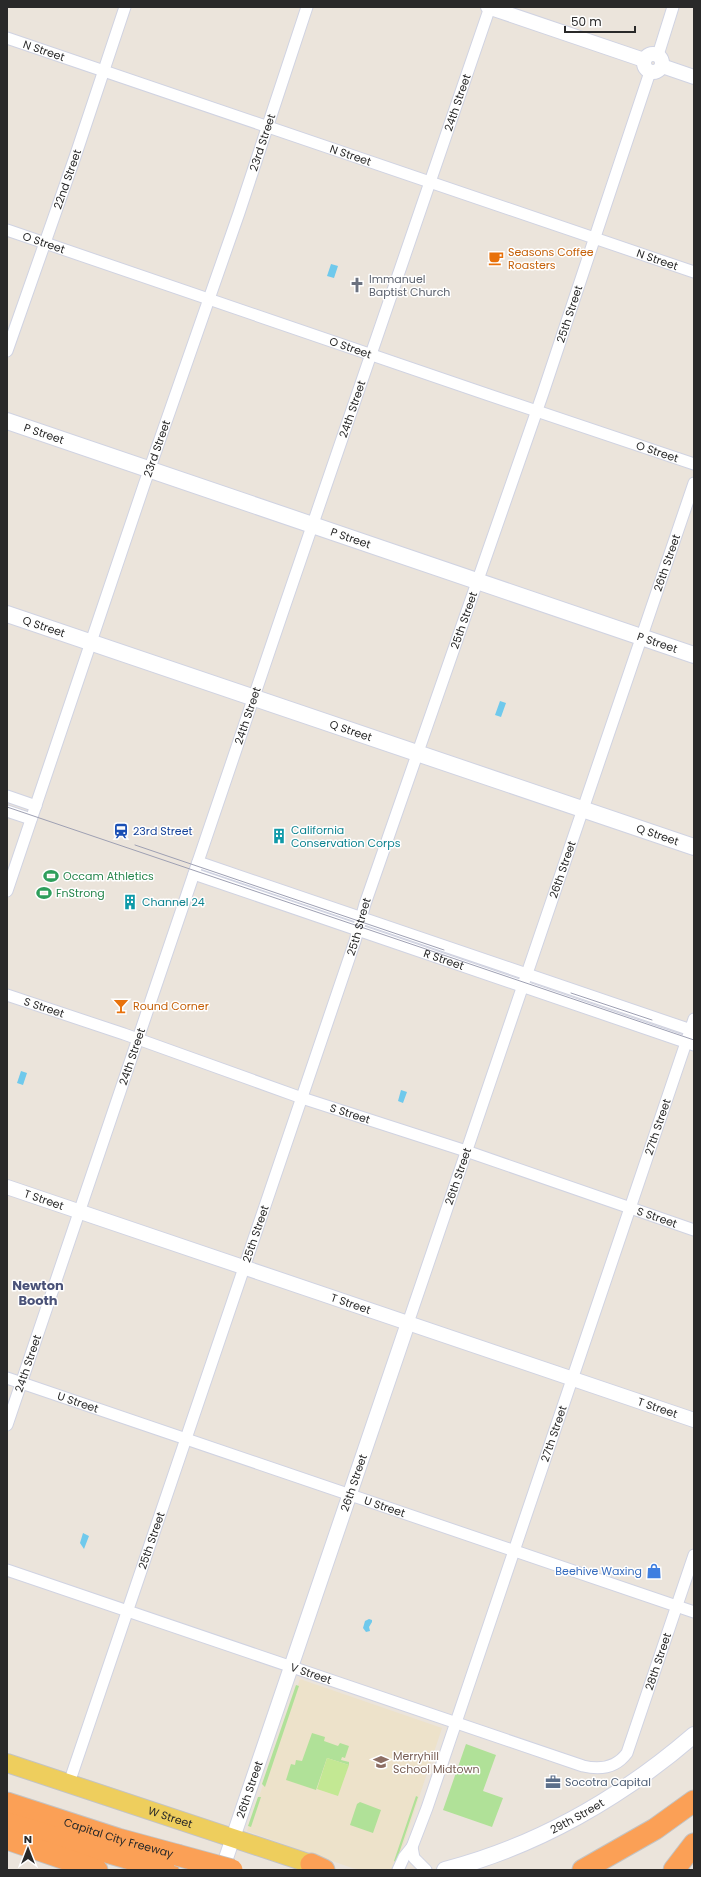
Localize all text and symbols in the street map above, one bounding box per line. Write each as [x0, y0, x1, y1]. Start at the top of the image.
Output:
scale bar [565, 8, 635, 34]
text: 50 m [571, 13, 602, 30]
street label: N Street [21, 36, 67, 65]
street label: 24th Street [440, 72, 474, 133]
street label: 23rd Street [245, 112, 279, 173]
street label: N Street [328, 141, 374, 170]
street label: 22nd Street [49, 147, 85, 211]
street label: O Street [21, 228, 67, 257]
place label: Seasons Coffee Roasters [508, 244, 594, 273]
street label: N Street [634, 245, 680, 274]
cafe icon: Seasons Coffee Roasters [487, 249, 505, 267]
place label: Immanuel Baptist Church [369, 271, 450, 300]
church icon: Immanuel Baptist Church [348, 276, 366, 294]
street label: 25th Street [552, 283, 586, 345]
street label: O Street [327, 333, 374, 362]
street label: 24th Street [335, 378, 369, 440]
street label: 23rd Street [139, 418, 174, 479]
street label: P Street [22, 419, 66, 448]
street label: O Street [634, 437, 681, 466]
street label: P Street [328, 524, 373, 552]
street label: 26th Street [650, 532, 684, 594]
street label: 25th Street [446, 590, 481, 651]
street label: Q Street [21, 612, 67, 641]
street label: P Street [635, 628, 680, 657]
street label: 24th Street [230, 685, 265, 746]
street label: Q Street [327, 716, 374, 745]
street label: Q Street [634, 820, 681, 849]
station icon: 23rd Street [112, 822, 130, 840]
place label: California Conservation Corps [291, 822, 401, 851]
place label: 23rd Street [133, 823, 193, 839]
building icon: California Conservation Corps [270, 827, 288, 845]
street label: 26th Street [545, 839, 580, 900]
sports icon: Occam Athletics [42, 867, 60, 885]
place label: Occam Athletics [63, 868, 154, 884]
sports icon: FnStrong [35, 884, 53, 902]
place label: FnStrong [56, 885, 105, 901]
building icon: Channel 24 [121, 893, 139, 911]
place label: Channel 24 [142, 894, 205, 910]
street label: 25th Street [343, 896, 375, 958]
street label: R Street [421, 945, 466, 974]
street label: S Street [22, 993, 66, 1022]
bar icon: Round Corner [112, 997, 130, 1015]
place label: Round Corner [133, 998, 209, 1014]
street label: 24th Street [115, 1026, 149, 1087]
street label: 27th Street [641, 1097, 674, 1157]
street label: S Street [328, 1100, 372, 1128]
street label: 26th Street [441, 1145, 475, 1207]
street label: T Street [22, 1185, 66, 1214]
street label: 25th Street [238, 1203, 273, 1265]
street label: S Street [635, 1203, 679, 1232]
district label: Newton Booth [12, 1276, 64, 1310]
street label: T Street [329, 1289, 373, 1318]
street label: 24th Street [11, 1333, 45, 1394]
street label: U Street [55, 1388, 101, 1417]
street label: T Street [636, 1393, 680, 1422]
street label: 27th Street [537, 1403, 571, 1464]
street label: 26th Street [337, 1452, 371, 1514]
street label: U Street [362, 1492, 407, 1521]
street label: 25th Street [134, 1510, 168, 1571]
shop icon: Beehive Waxing [645, 1562, 663, 1580]
place label: Beehive Waxing [555, 1563, 642, 1579]
street label: 28th Street [641, 1631, 675, 1692]
street label: V Street [288, 1659, 334, 1688]
place label: Merryhill School Midtown [393, 1748, 480, 1777]
school or university icon: Merryhill School Midtown [372, 1753, 390, 1771]
street label: 26th Street [232, 1759, 267, 1820]
office icon: Socotra Capital [544, 1773, 562, 1791]
place label: Socotra Capital [565, 1774, 651, 1790]
street label: 29th Street [547, 1795, 607, 1838]
street label: W Street [146, 1802, 195, 1832]
street label: Capital City Freeway [62, 1814, 176, 1862]
north arrow [8, 1829, 48, 1869]
text: N [24, 1831, 32, 1847]

